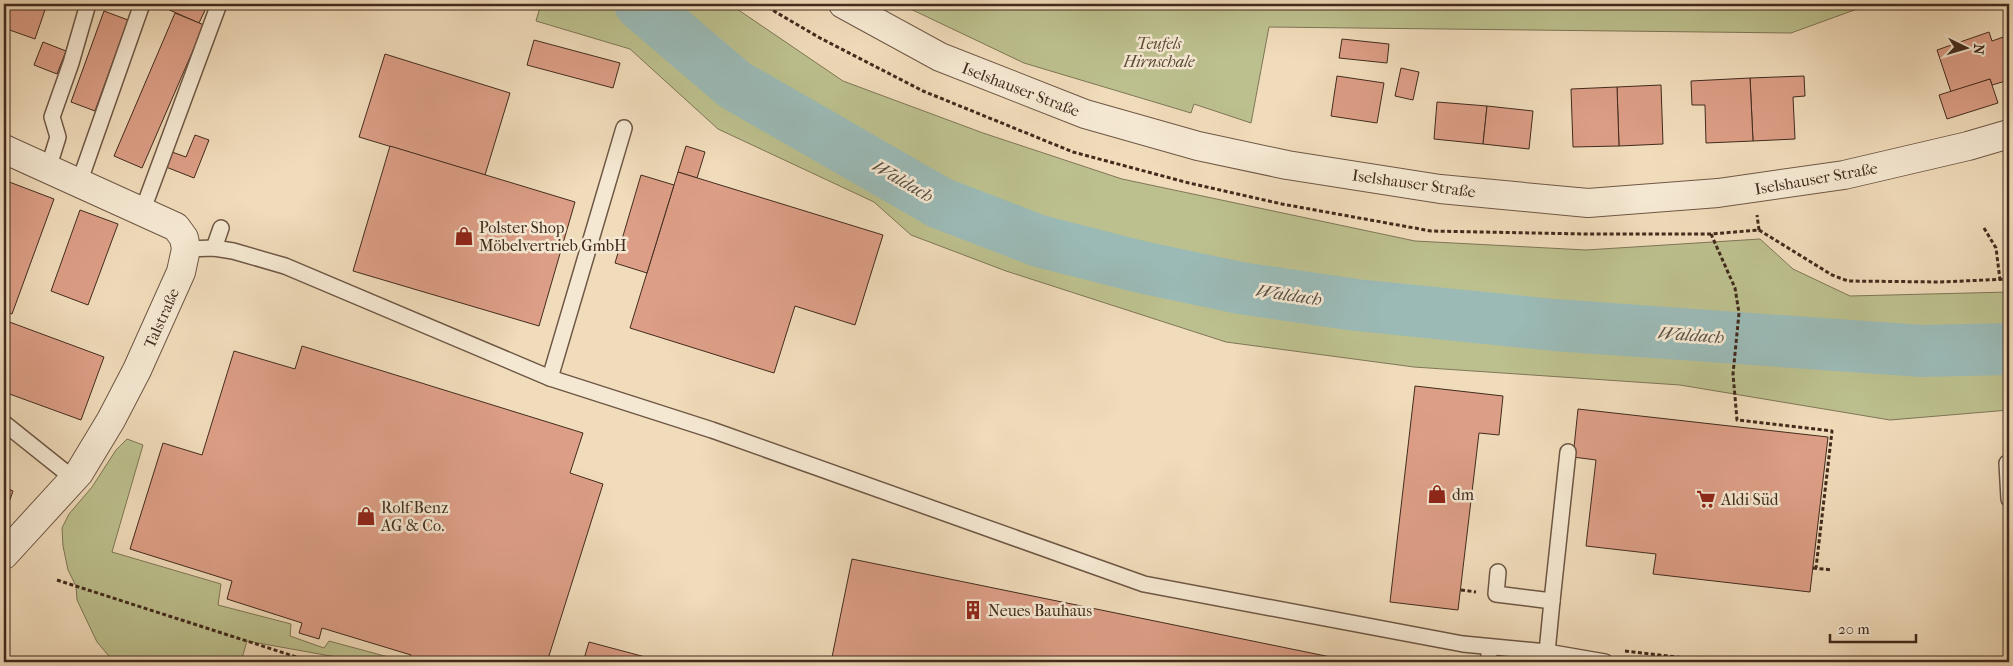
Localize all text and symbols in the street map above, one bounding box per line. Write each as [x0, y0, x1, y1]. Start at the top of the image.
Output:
north arrow [1940, 22, 1990, 72]
park label: Teufels Hirnschale [1123, 34, 1195, 71]
text: N [1969, 43, 1987, 55]
street label: Iselshauser Straße [959, 58, 1082, 121]
water label: Waldach [869, 156, 937, 207]
street label: Iselshauser Straße [1753, 158, 1879, 199]
street label: Iselshauser Straße [1351, 165, 1477, 202]
place label: Polster Shop Möbelvertrieb GmbH [479, 218, 627, 255]
shop icon: Polster Shop Möbelvertrieb GmbH [453, 225, 475, 247]
water label: Waldach [1255, 280, 1323, 311]
street label: Talstraße [140, 285, 183, 351]
water label: Waldach [1657, 323, 1725, 348]
shop icon: dm [1426, 483, 1448, 505]
place label: dm [1452, 485, 1475, 504]
supermarket icon: Aldi Süd [1695, 488, 1717, 510]
place label: Aldi Süd [1720, 490, 1779, 509]
place label: Rolf Benz AG & Co. [380, 498, 448, 535]
shop icon: Rolf Benz AG & Co. [355, 505, 377, 527]
building icon: Neues Bauhaus [962, 599, 984, 621]
place label: Neues Bauhaus [988, 601, 1092, 620]
scale bar [1830, 611, 1917, 643]
text: 20 m [1838, 620, 1870, 638]

